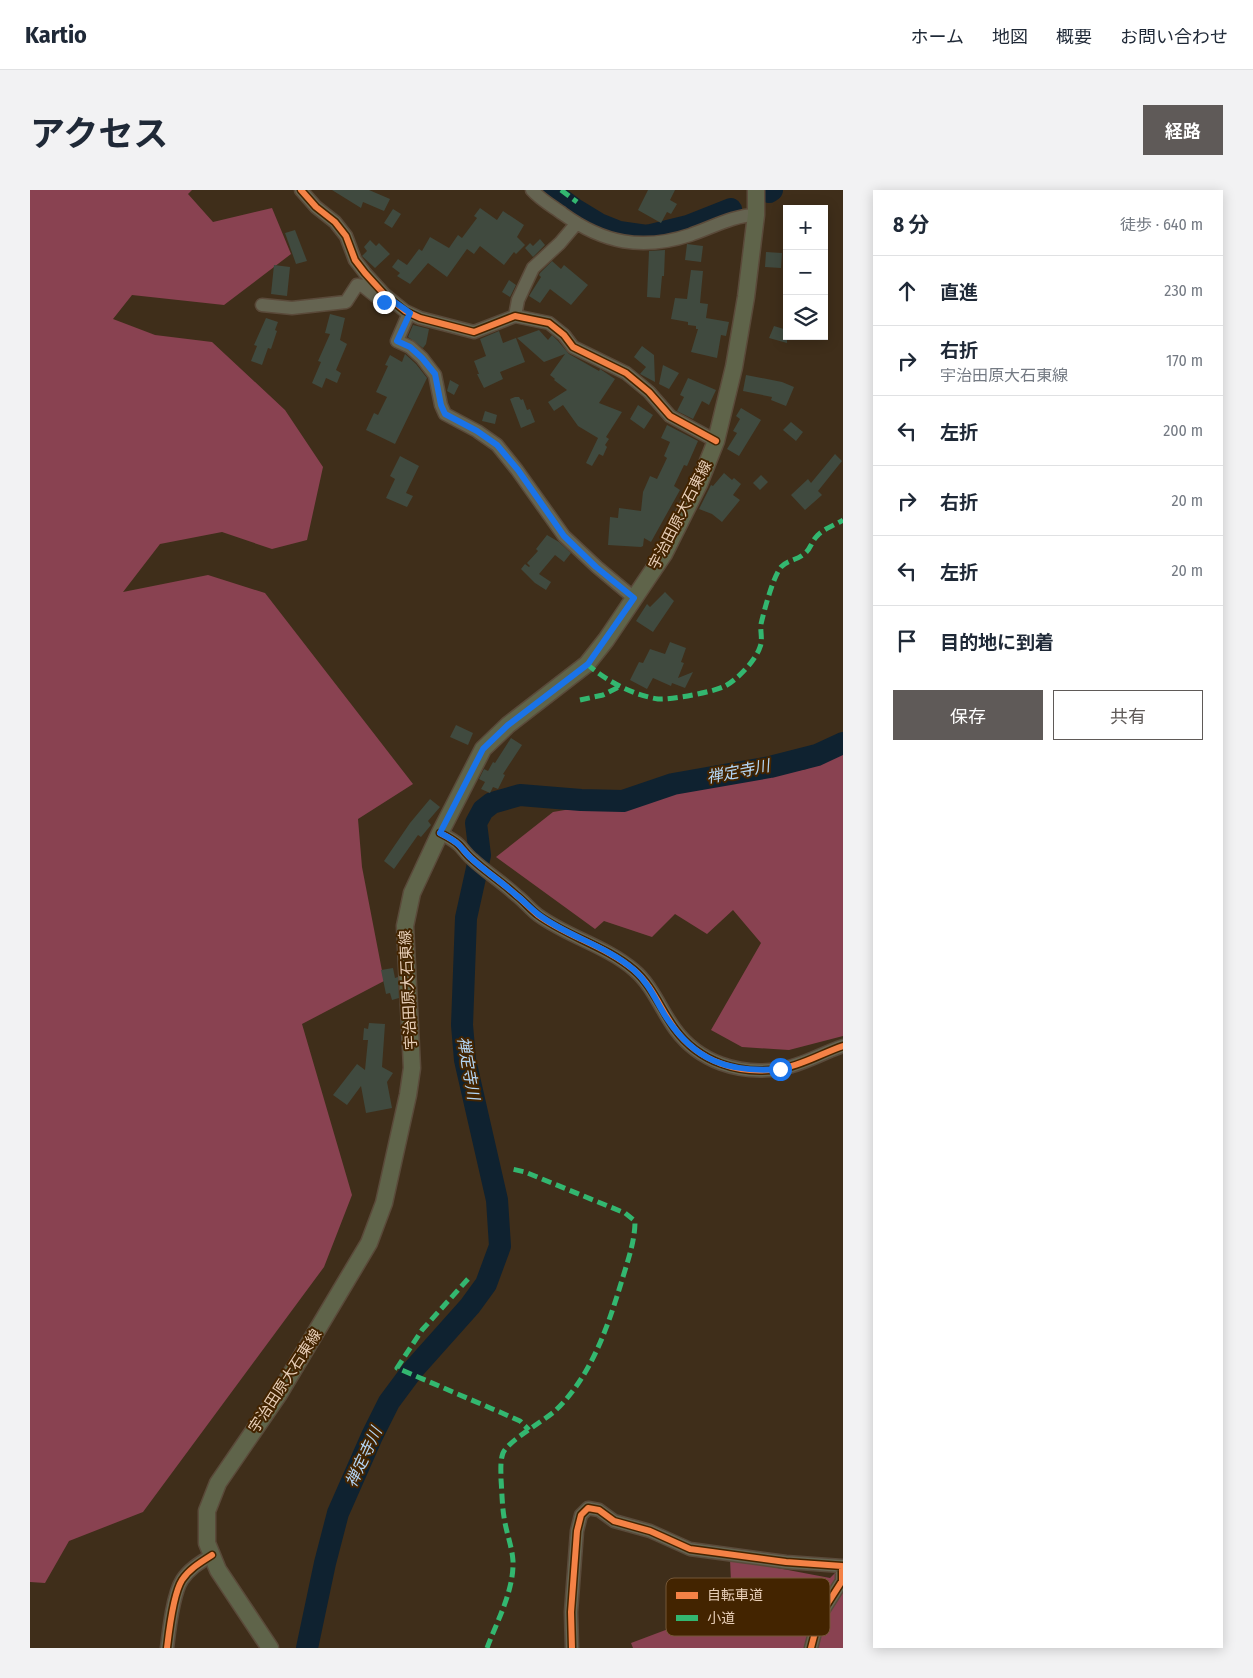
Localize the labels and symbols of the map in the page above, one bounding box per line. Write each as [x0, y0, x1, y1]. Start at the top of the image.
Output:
route end [373, 291, 396, 314]
street label: 宇治田原大石東線 [645, 457, 715, 573]
water label: 禅定寺川 [705, 756, 773, 787]
street label: 宇治田原大石東線 [396, 930, 420, 1050]
water label: 禅定寺川 [454, 1035, 484, 1103]
route start [769, 1058, 792, 1081]
street label: 宇治田原大石東線 [245, 1326, 325, 1436]
water label: 禅定寺川 [341, 1422, 386, 1490]
legend [666, 1578, 830, 1636]
text: 自転車道 [707, 1587, 763, 1604]
text: 小道 [707, 1610, 735, 1627]

